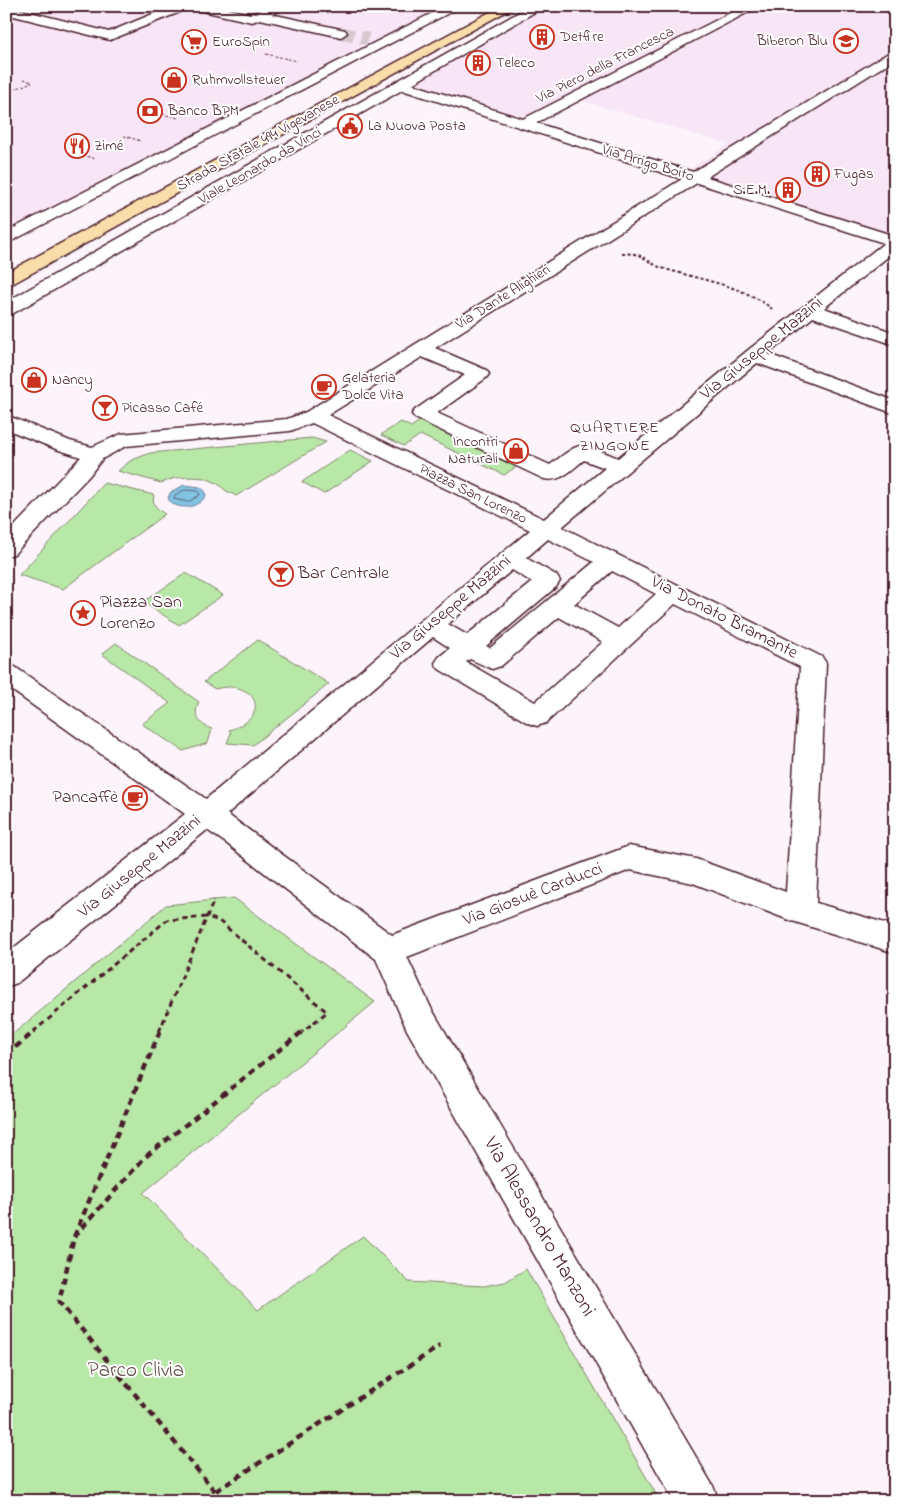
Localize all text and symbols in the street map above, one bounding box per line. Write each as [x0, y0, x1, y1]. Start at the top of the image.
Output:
street label: Via Piero della Francesca [531, 21, 678, 110]
building icon: Detfire [529, 24, 555, 50]
place label: Detfire [559, 26, 604, 48]
school or university icon: Biberon Blu [833, 28, 859, 54]
supermarket icon: EuroSpin [181, 29, 207, 55]
place label: Biberon Blu [756, 30, 828, 52]
place label: EuroSpin [212, 31, 270, 53]
building icon: Teleco [465, 50, 491, 76]
place label: Teleco [496, 52, 535, 74]
shop icon: Ruhmvollsteuer [161, 67, 187, 93]
place label: Ruhmvollsteuer [192, 69, 285, 91]
street label: Strada Statale 494 Vigevanese [172, 89, 344, 198]
bank icon: Banco BPM [137, 98, 163, 124]
place label: Banco BPM [167, 100, 239, 122]
public building icon: La Nuova Posta [337, 113, 363, 139]
place label: La Nuova Posta [368, 115, 466, 137]
street label: Viale Leonardo da Vinci [193, 122, 326, 211]
restaurant icon: Zimé [64, 133, 90, 159]
place label: Zimé [94, 135, 124, 157]
street label: Via Arrigo Boito [598, 138, 697, 188]
building icon: Fugas [804, 161, 830, 187]
place label: Fugas [833, 163, 874, 186]
building icon: S.E.M. [775, 177, 801, 203]
place label: S.E.M. [733, 179, 770, 201]
street label: Via Dante Alighieri [450, 259, 556, 337]
street label: Via Giuseppe Mazzini [694, 291, 829, 408]
shop icon: Nancy [21, 367, 47, 393]
place label: Gelateria Dolce Vita [341, 367, 404, 406]
place label: Nancy [52, 369, 93, 392]
cafe icon: Gelateria Dolce Vita [311, 374, 337, 400]
bar icon: Picasso Café [92, 395, 118, 421]
place label: Picasso Café [122, 397, 203, 419]
district label: QUARTIERE ZINGONE [570, 416, 660, 458]
place label: Incontri Naturali [448, 431, 498, 470]
shop icon: Incontri Naturali [503, 438, 529, 464]
street label: Piazza San Lorenzo [415, 458, 531, 530]
street label: Via Giuseppe Mazzini [384, 549, 518, 667]
bar icon: Bar Centrale [268, 561, 294, 587]
place label: Bar Centrale [297, 561, 390, 587]
street label: Via Donato Bramante [645, 569, 803, 667]
place label: Piazza San Lorenzo [100, 590, 182, 637]
place icon: Piazza San Lorenzo [70, 600, 96, 626]
place label: Pancaffè [52, 785, 119, 811]
cafe icon: Pancaffè [122, 785, 148, 811]
street label: Via Giuseppe Mazzini [72, 809, 207, 926]
street label: Via Giosuè Carducci [459, 856, 606, 934]
street label: Via Alessandro Manzoni [475, 1131, 603, 1322]
park label: Parco Clivia [88, 1356, 184, 1386]

